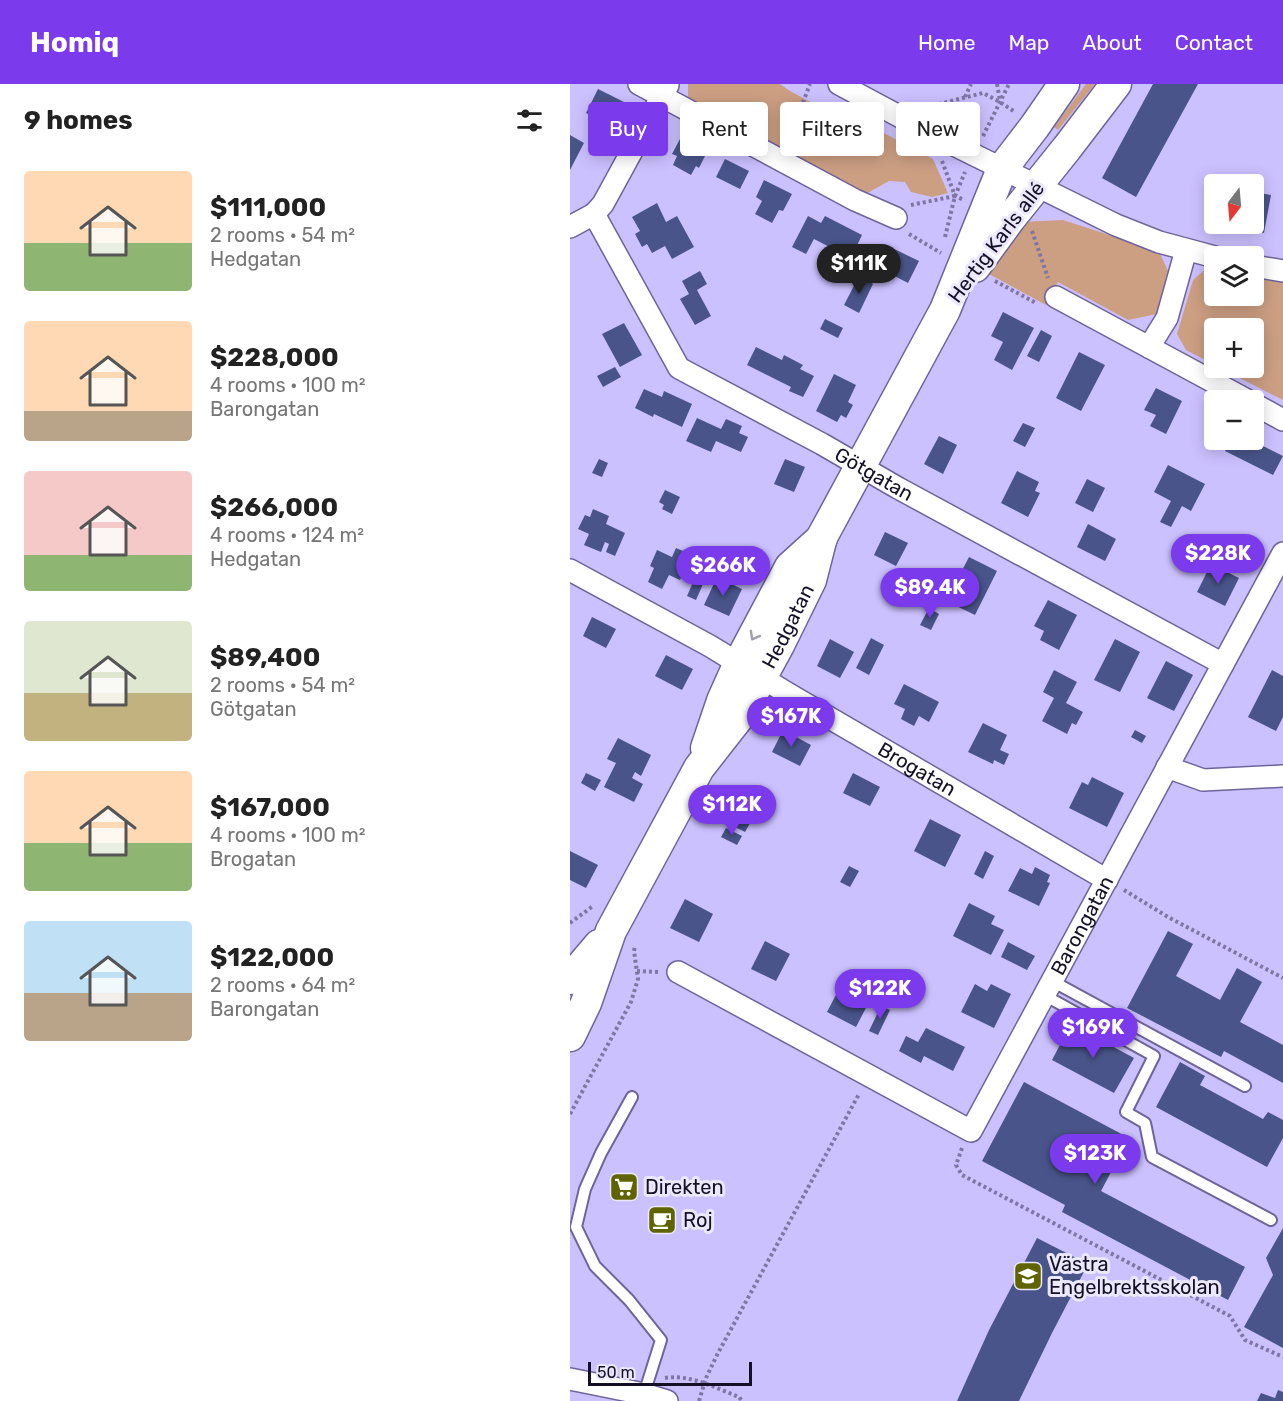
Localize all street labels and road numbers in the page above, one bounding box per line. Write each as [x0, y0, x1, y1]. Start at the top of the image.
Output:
street label: Hertig Karls allé [943, 177, 1049, 307]
street label: Götgatan [831, 442, 918, 506]
street label: Hedgatan [757, 580, 819, 673]
street label: Brogatan [874, 737, 960, 801]
street label: Barongatan [1045, 872, 1119, 979]

